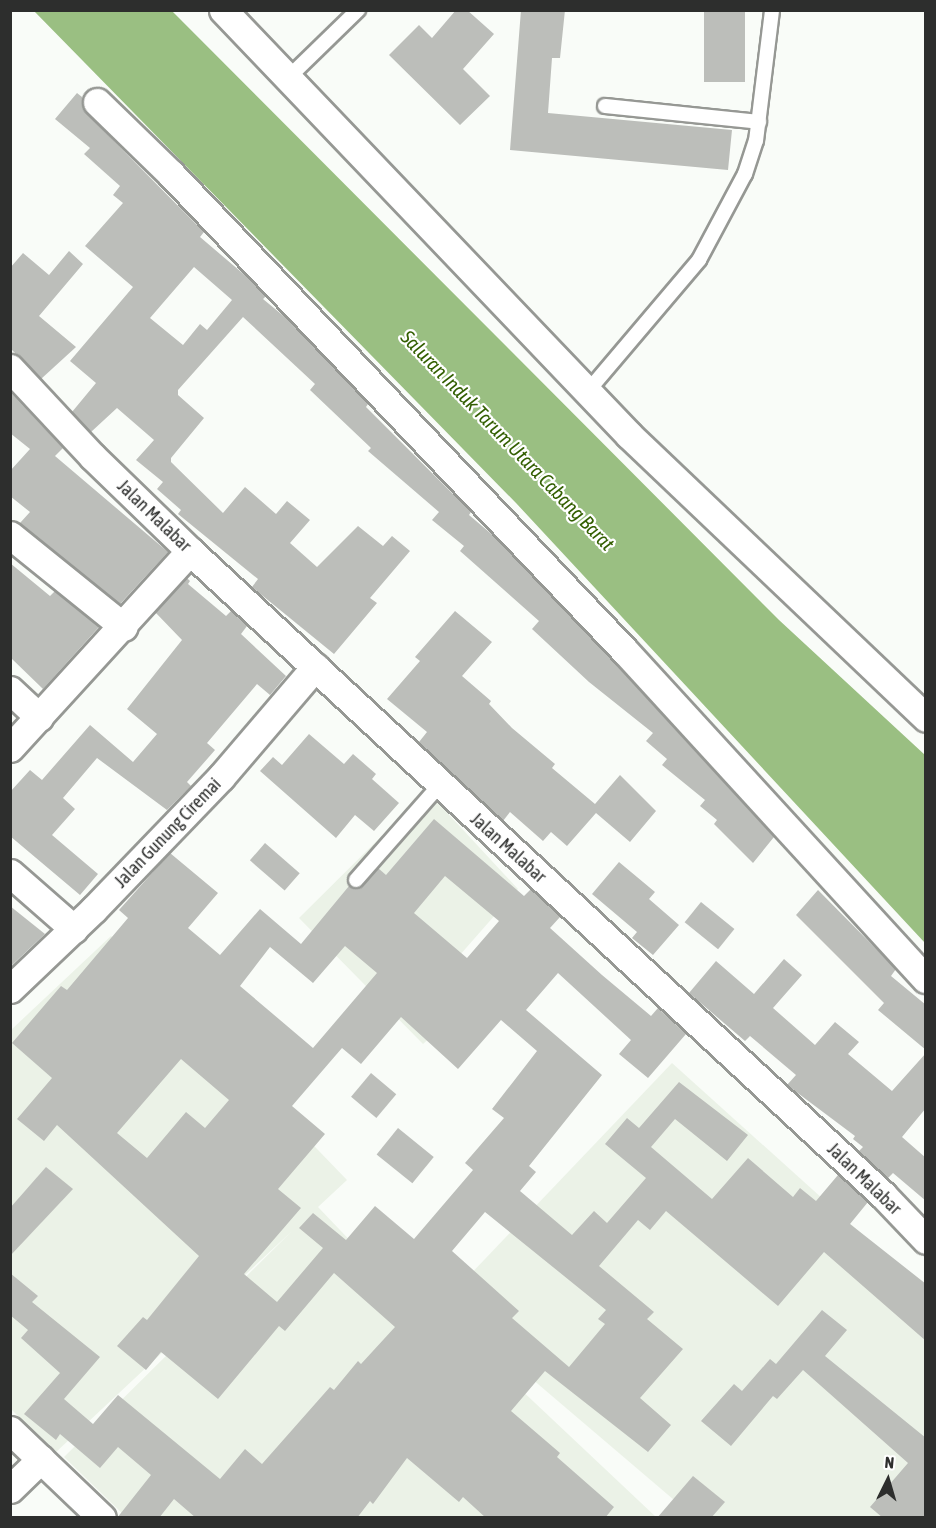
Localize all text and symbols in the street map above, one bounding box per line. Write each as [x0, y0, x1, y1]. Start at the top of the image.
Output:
water label: Saluran Induk Tarum Utara Cabang Barat [396, 325, 620, 555]
street label: Jalan Malabar [113, 475, 195, 557]
street label: Jalan Gunung Ciremai [110, 774, 226, 892]
street label: Jalan Malabar [466, 808, 550, 888]
street label: Jalan Malabar [823, 1138, 905, 1220]
north arrow [858, 1450, 918, 1510]
text: N [884, 1453, 895, 1471]

